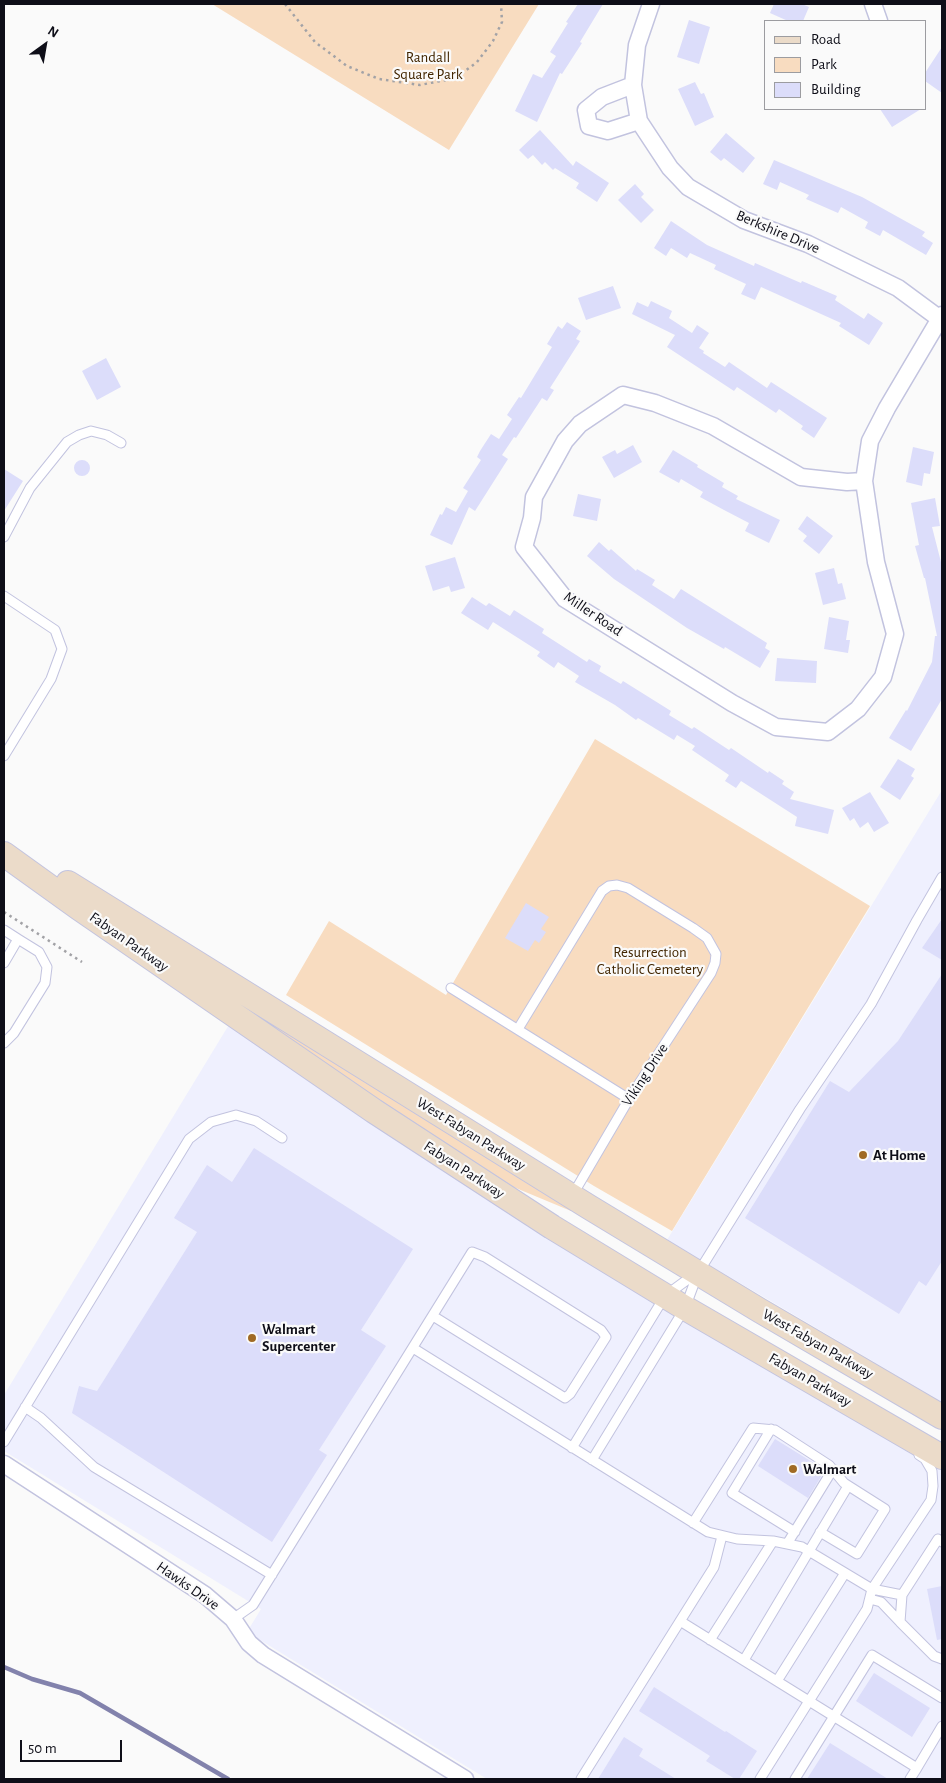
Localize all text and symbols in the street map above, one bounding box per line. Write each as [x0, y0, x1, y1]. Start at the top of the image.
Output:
north arrow [20, 20, 70, 70]
legend [764, 20, 926, 110]
text: N [45, 24, 61, 41]
text: Road [811, 32, 841, 47]
park label: Randall Square Park [394, 48, 462, 83]
text: Park [811, 57, 837, 72]
text: Building [811, 82, 861, 97]
street label: Berkshire Drive [734, 206, 822, 258]
street label: Miller Road [560, 588, 626, 640]
street label: Fabyan Parkway [86, 908, 172, 976]
park label: Resurrection Catholic Cemetery [597, 943, 703, 978]
street label: Viking Drive [618, 1040, 672, 1110]
street label: West Fabyan Parkway [413, 1093, 529, 1175]
street label: Fabyan Parkway [420, 1137, 508, 1203]
place label: At Home [873, 1146, 926, 1164]
marker: At Home [857, 1149, 869, 1161]
street label: West Fabyan Parkway [759, 1305, 877, 1383]
place label: Walmart Supercenter [262, 1320, 335, 1355]
marker: Walmart Supercenter [246, 1332, 258, 1344]
street label: Fabyan Parkway [765, 1349, 855, 1411]
place label: Walmart [803, 1460, 856, 1478]
marker: Walmart [787, 1463, 799, 1475]
street label: Hawks Drive [153, 1558, 223, 1614]
scale bar [22, 1730, 125, 1762]
text: 50 m [28, 1741, 57, 1756]

